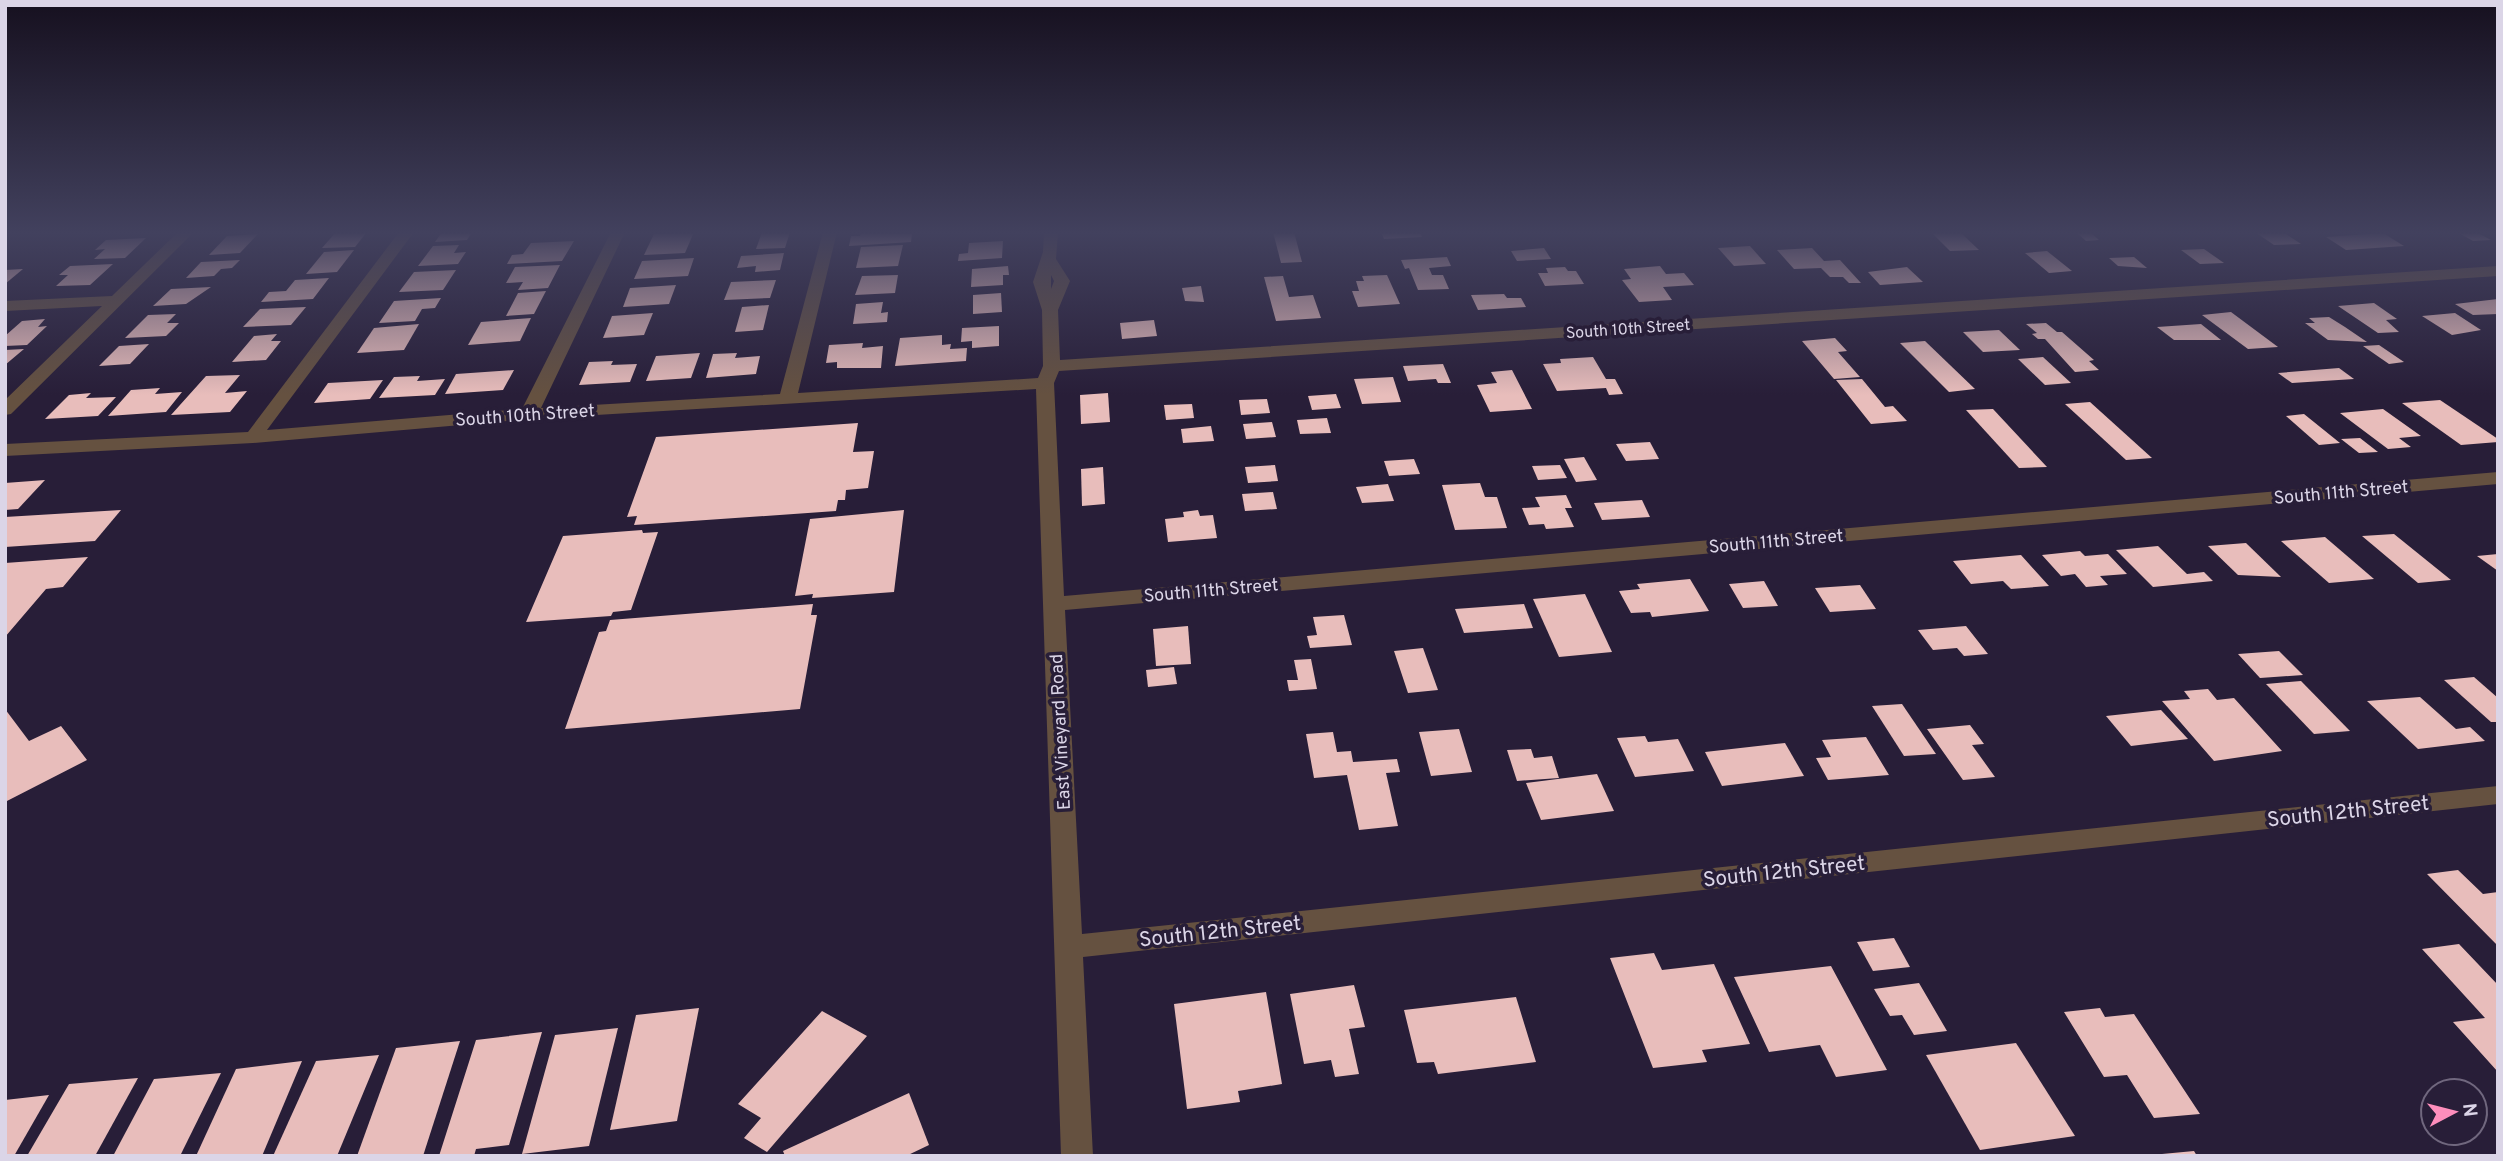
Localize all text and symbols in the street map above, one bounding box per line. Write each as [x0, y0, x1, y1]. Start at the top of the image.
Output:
street label: South 10th Street [1565, 316, 1691, 344]
street label: South 10th Street [454, 400, 596, 433]
street label: South 11th Street [2273, 476, 2410, 511]
street label: South 11th Street [1708, 525, 1845, 560]
street label: South 11th Street [1143, 574, 1280, 609]
street label: East Vineyard Road [1046, 653, 1077, 811]
street label: South 12th Street [2266, 791, 2431, 834]
street label: South 12th Street [1702, 851, 1867, 894]
street label: South 12th Street [1138, 911, 1303, 954]
north arrow [2419, 1077, 2489, 1147]
text: N [2456, 1102, 2482, 1118]

